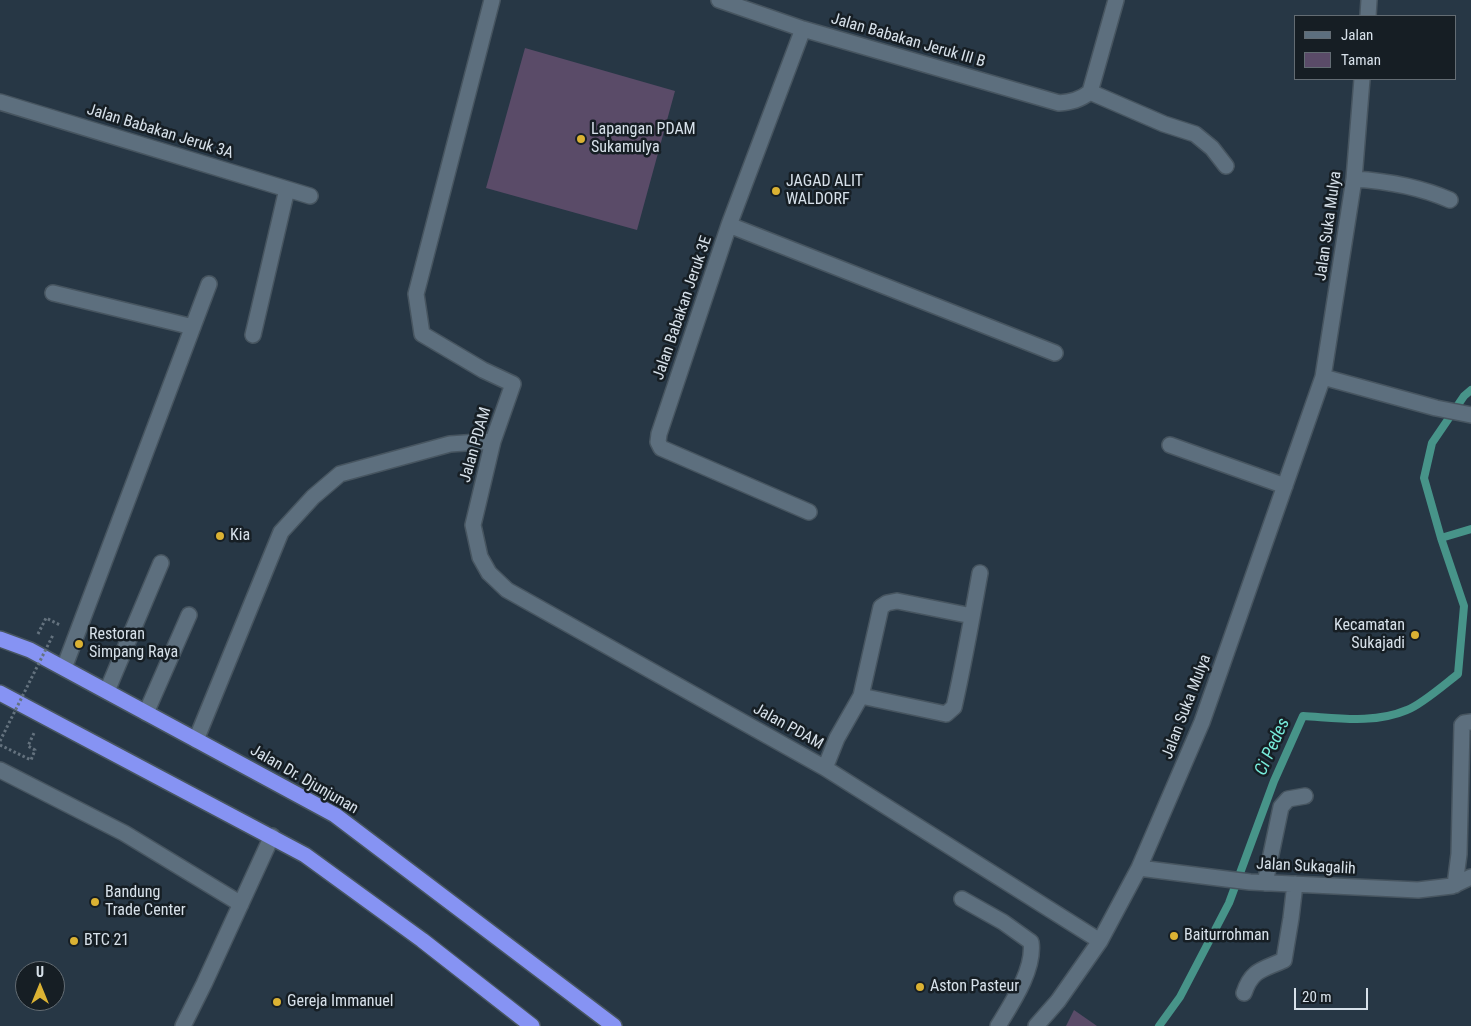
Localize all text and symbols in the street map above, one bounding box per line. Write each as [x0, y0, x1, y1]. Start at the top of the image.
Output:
street label: Jalan Babakan Jeruk III B [829, 10, 987, 72]
legend [1294, 15, 1456, 80]
text: Jalan [1341, 26, 1373, 44]
text: Taman [1341, 51, 1381, 69]
street label: Jalan Babakan Jeruk 3A [84, 101, 236, 163]
place label: Lapangan PDAM Sukamulya [591, 120, 696, 158]
marker: Lapangan PDAM Sukamulya [575, 133, 587, 145]
street label: Jalan Suka Mulya [1312, 170, 1346, 282]
place label: JAGAD ALIT WALDORF [786, 172, 863, 210]
marker: JAGAD ALIT WALDORF [770, 185, 782, 197]
street label: Jalan Babakan Jeruk 3E [649, 233, 717, 383]
street label: Jalan PDAM [456, 405, 496, 485]
place label: Kia [230, 526, 250, 546]
marker: Kia [214, 530, 226, 542]
place label: Kecamatan Sukajadi [1334, 616, 1405, 654]
place label: Restoran Simpang Raya [89, 625, 178, 663]
marker: Kecamatan Sukajadi [1409, 629, 1421, 641]
marker: Restoran Simpang Raya [73, 638, 85, 650]
street label: Jalan Suka Mulya [1158, 652, 1216, 762]
street label: Jalan PDAM [750, 700, 826, 754]
water label: Ci Pedes [1251, 715, 1295, 779]
street label: Jalan Dr. Djunjunan [246, 741, 362, 819]
street label: Jalan Sukagalih [1256, 855, 1356, 879]
place label: Bandung Trade Center [105, 883, 186, 921]
marker: Bandung Trade Center [89, 896, 101, 908]
place label: Baiturrohman [1184, 926, 1269, 946]
marker: Baiturrohman [1168, 930, 1180, 942]
place label: BTC 21 [84, 931, 129, 951]
marker: BTC 21 [68, 935, 80, 947]
north arrow [15, 961, 65, 1011]
text: U [36, 964, 44, 980]
place label: Aston Pasteur [930, 977, 1019, 997]
scale bar [1296, 978, 1370, 1010]
marker: Aston Pasteur [914, 981, 926, 993]
text: 20 m [1302, 988, 1332, 1006]
place label: Gereja Immanuel [287, 992, 394, 1012]
marker: Gereja Immanuel [271, 996, 283, 1008]

